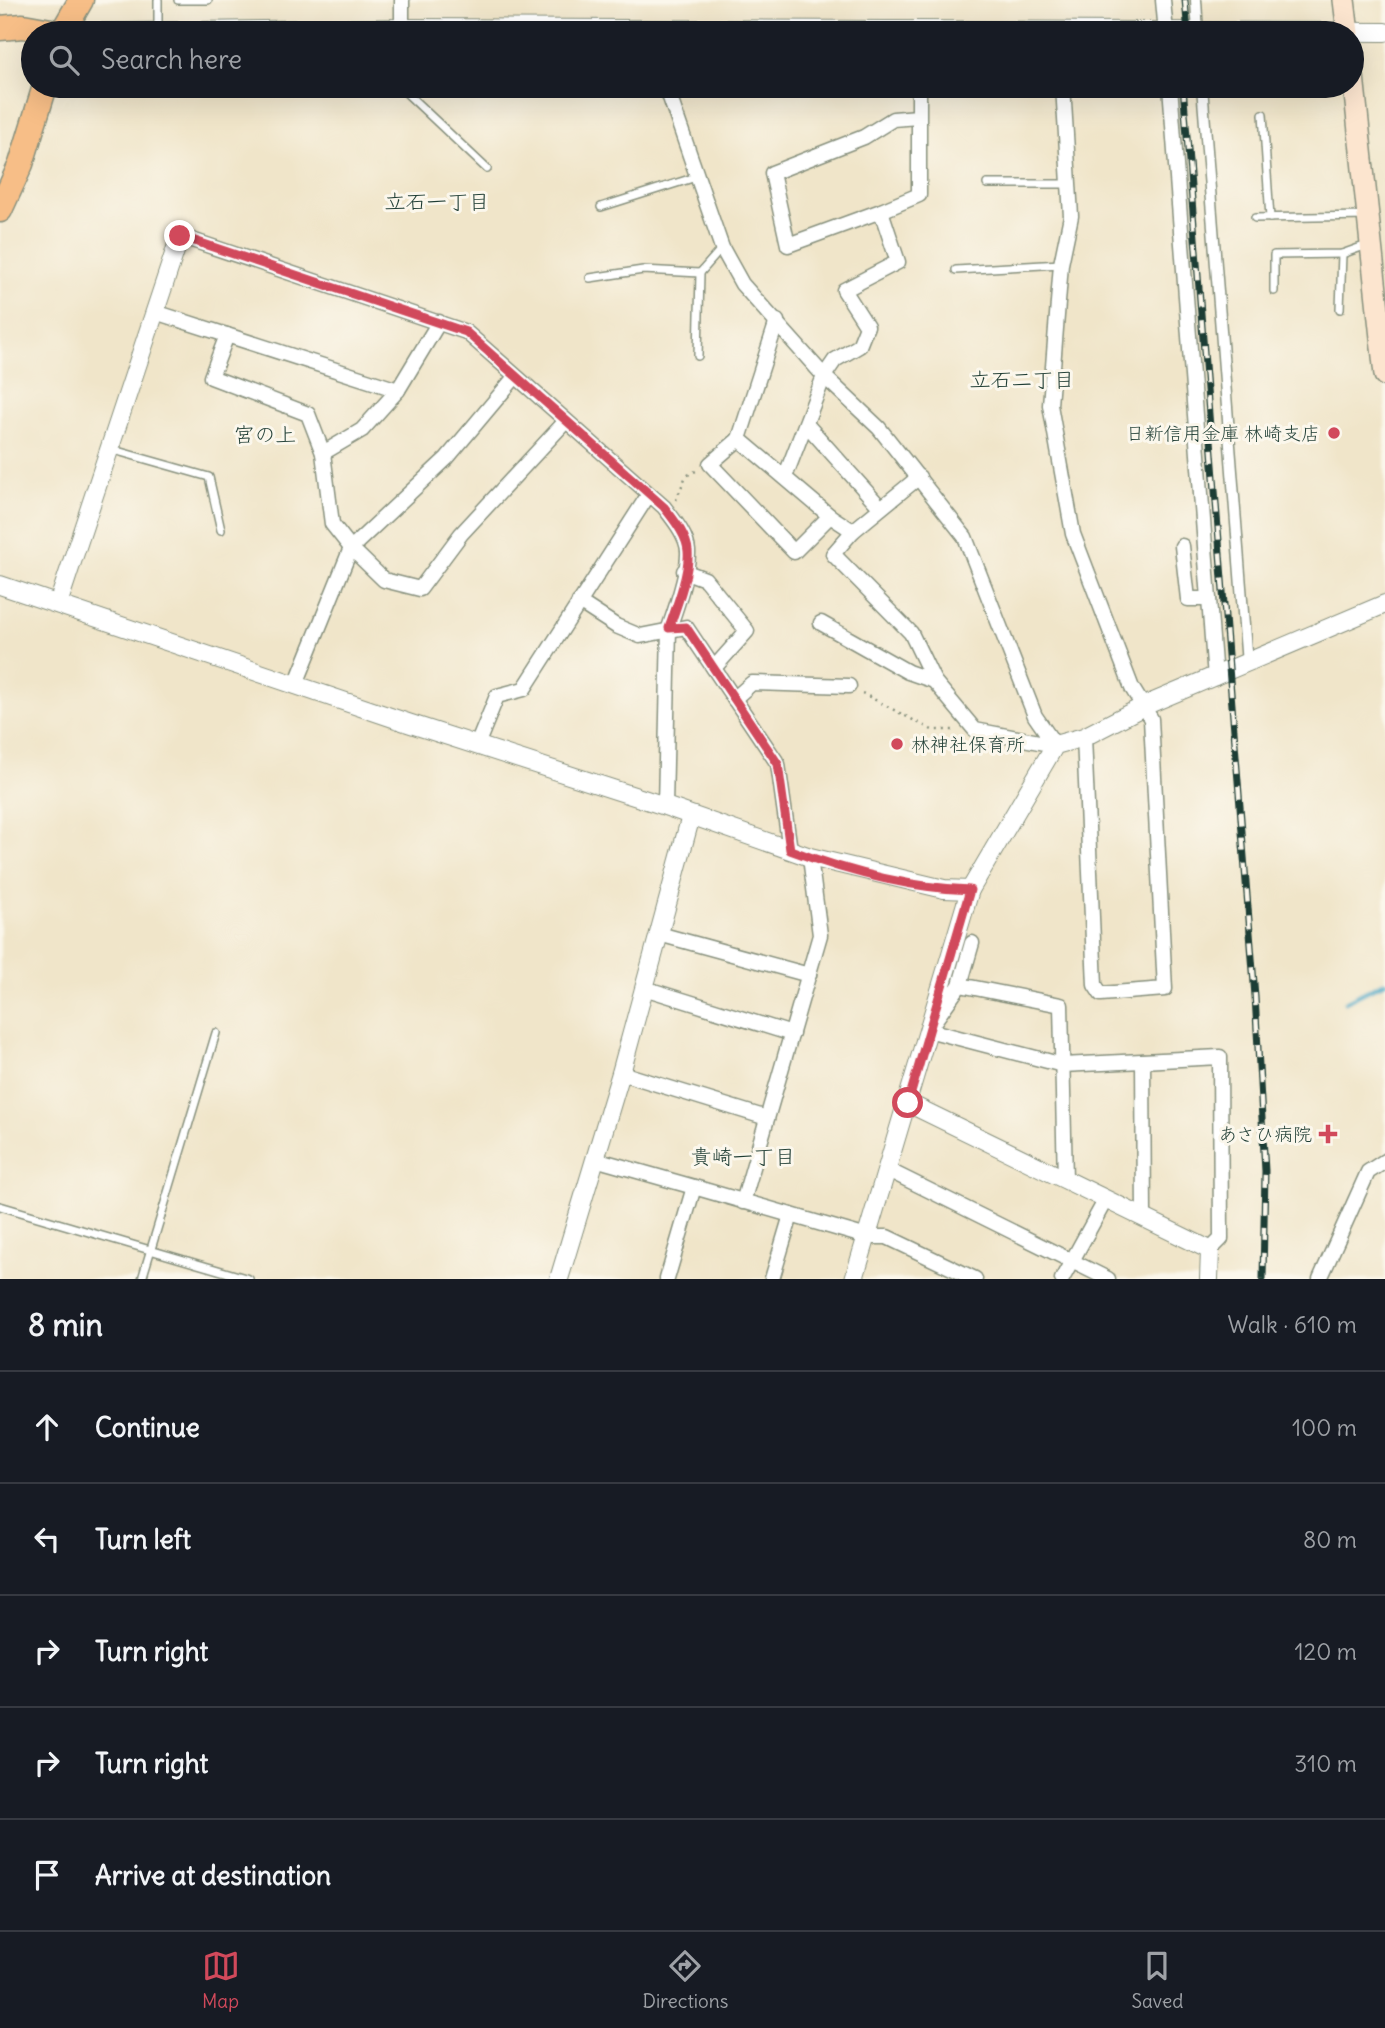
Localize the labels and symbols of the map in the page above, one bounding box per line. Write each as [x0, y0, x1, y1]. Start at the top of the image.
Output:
district label: 立石一丁目 [385, 188, 490, 215]
route end [164, 220, 195, 251]
district label: 立石二丁目 [970, 366, 1075, 393]
district label: 宮の上 [234, 421, 297, 448]
place label: 日新信用金庫 林崎支店 [1125, 421, 1320, 445]
marker: 日新信用金庫 林崎支店 [1326, 425, 1342, 441]
place label: 林神社保育所 [911, 732, 1025, 756]
marker: 林神社保育所 [889, 736, 905, 752]
route start [892, 1087, 923, 1118]
place label: あさひ病院 [1218, 1122, 1312, 1146]
marker: あさひ病院 [1318, 1124, 1338, 1144]
district label: 貴崎一丁目 [691, 1143, 796, 1170]

